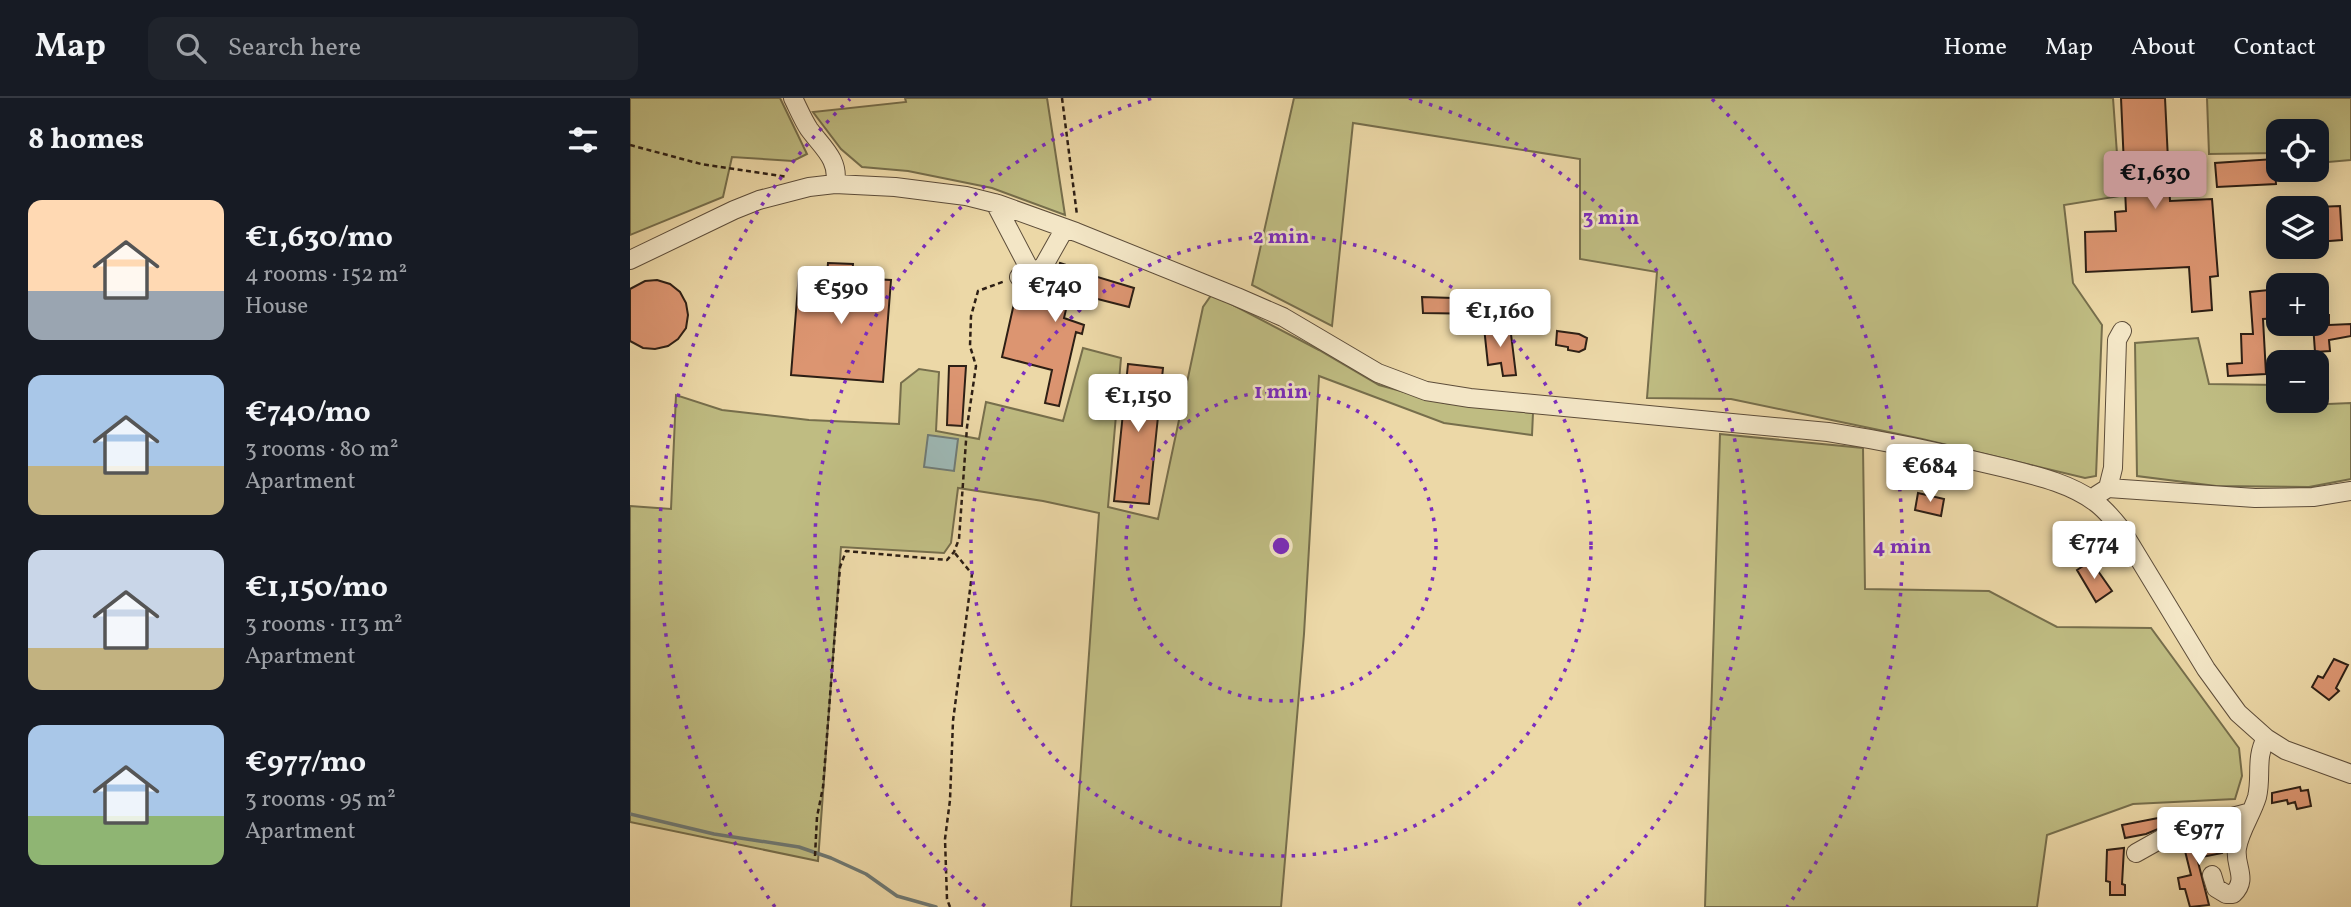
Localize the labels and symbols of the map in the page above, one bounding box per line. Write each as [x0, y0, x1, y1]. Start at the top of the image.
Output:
pin: €1,630 [2098, 152, 2212, 211]
text: 3 min [1583, 204, 1639, 233]
text: 2 min [1253, 223, 1309, 252]
pin: €740 [1014, 264, 1096, 324]
pin: €590 [800, 266, 882, 326]
pin: €1,160 [1443, 289, 1557, 349]
pin: €1,150 [1081, 374, 1195, 434]
text: 1 min [1254, 378, 1308, 407]
pin: €684 [1889, 444, 1971, 504]
pin: €774 [2053, 522, 2135, 581]
text: 4 min [1873, 533, 1931, 562]
centre of rings [1269, 534, 1293, 558]
pin: €977 [2158, 808, 2240, 867]

